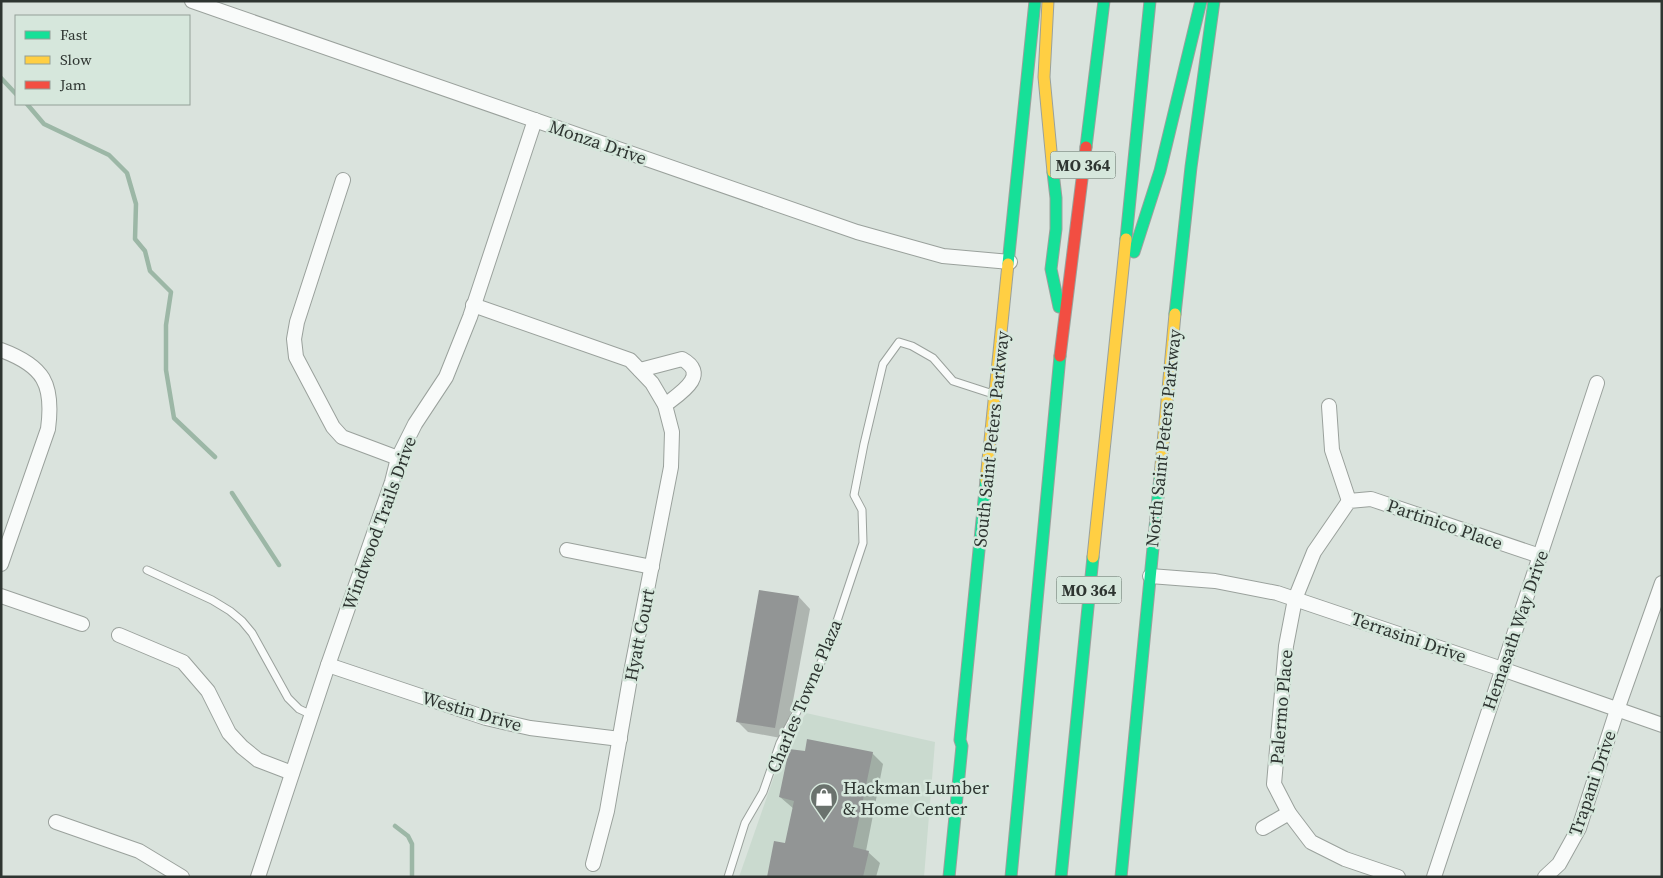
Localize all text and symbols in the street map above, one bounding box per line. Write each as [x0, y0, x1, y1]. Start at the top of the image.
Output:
legend [15, 15, 190, 105]
text: Fast [60, 24, 87, 45]
text: Slow [60, 49, 92, 70]
text: Jam [59, 74, 87, 95]
street label: Monza Drive [546, 114, 650, 170]
road number: MO 364 [1050, 152, 1116, 178]
street label: North Saint Peters Parkway [1139, 327, 1187, 548]
street label: South Saint Peters Parkway [967, 329, 1015, 548]
street label: Windwood Trails Drive [336, 433, 422, 613]
street label: Partinico Place [1384, 493, 1506, 555]
street label: Hemasath Way Drive [1476, 547, 1554, 713]
road number: MO 364 [1056, 576, 1122, 604]
street label: Hyatt Court [618, 587, 660, 683]
street label: Terrasini Drive [1348, 606, 1470, 668]
street label: Charles Towne Plaza [760, 615, 848, 777]
street label: Palermo Place [1264, 649, 1298, 765]
street label: Westin Drive [419, 685, 525, 737]
street label: Trapani Drive [1562, 727, 1622, 839]
place label: Hackman Lumber & Home Center [843, 775, 989, 821]
shop icon: Hackman Lumber & Home Center [809, 782, 839, 821]

